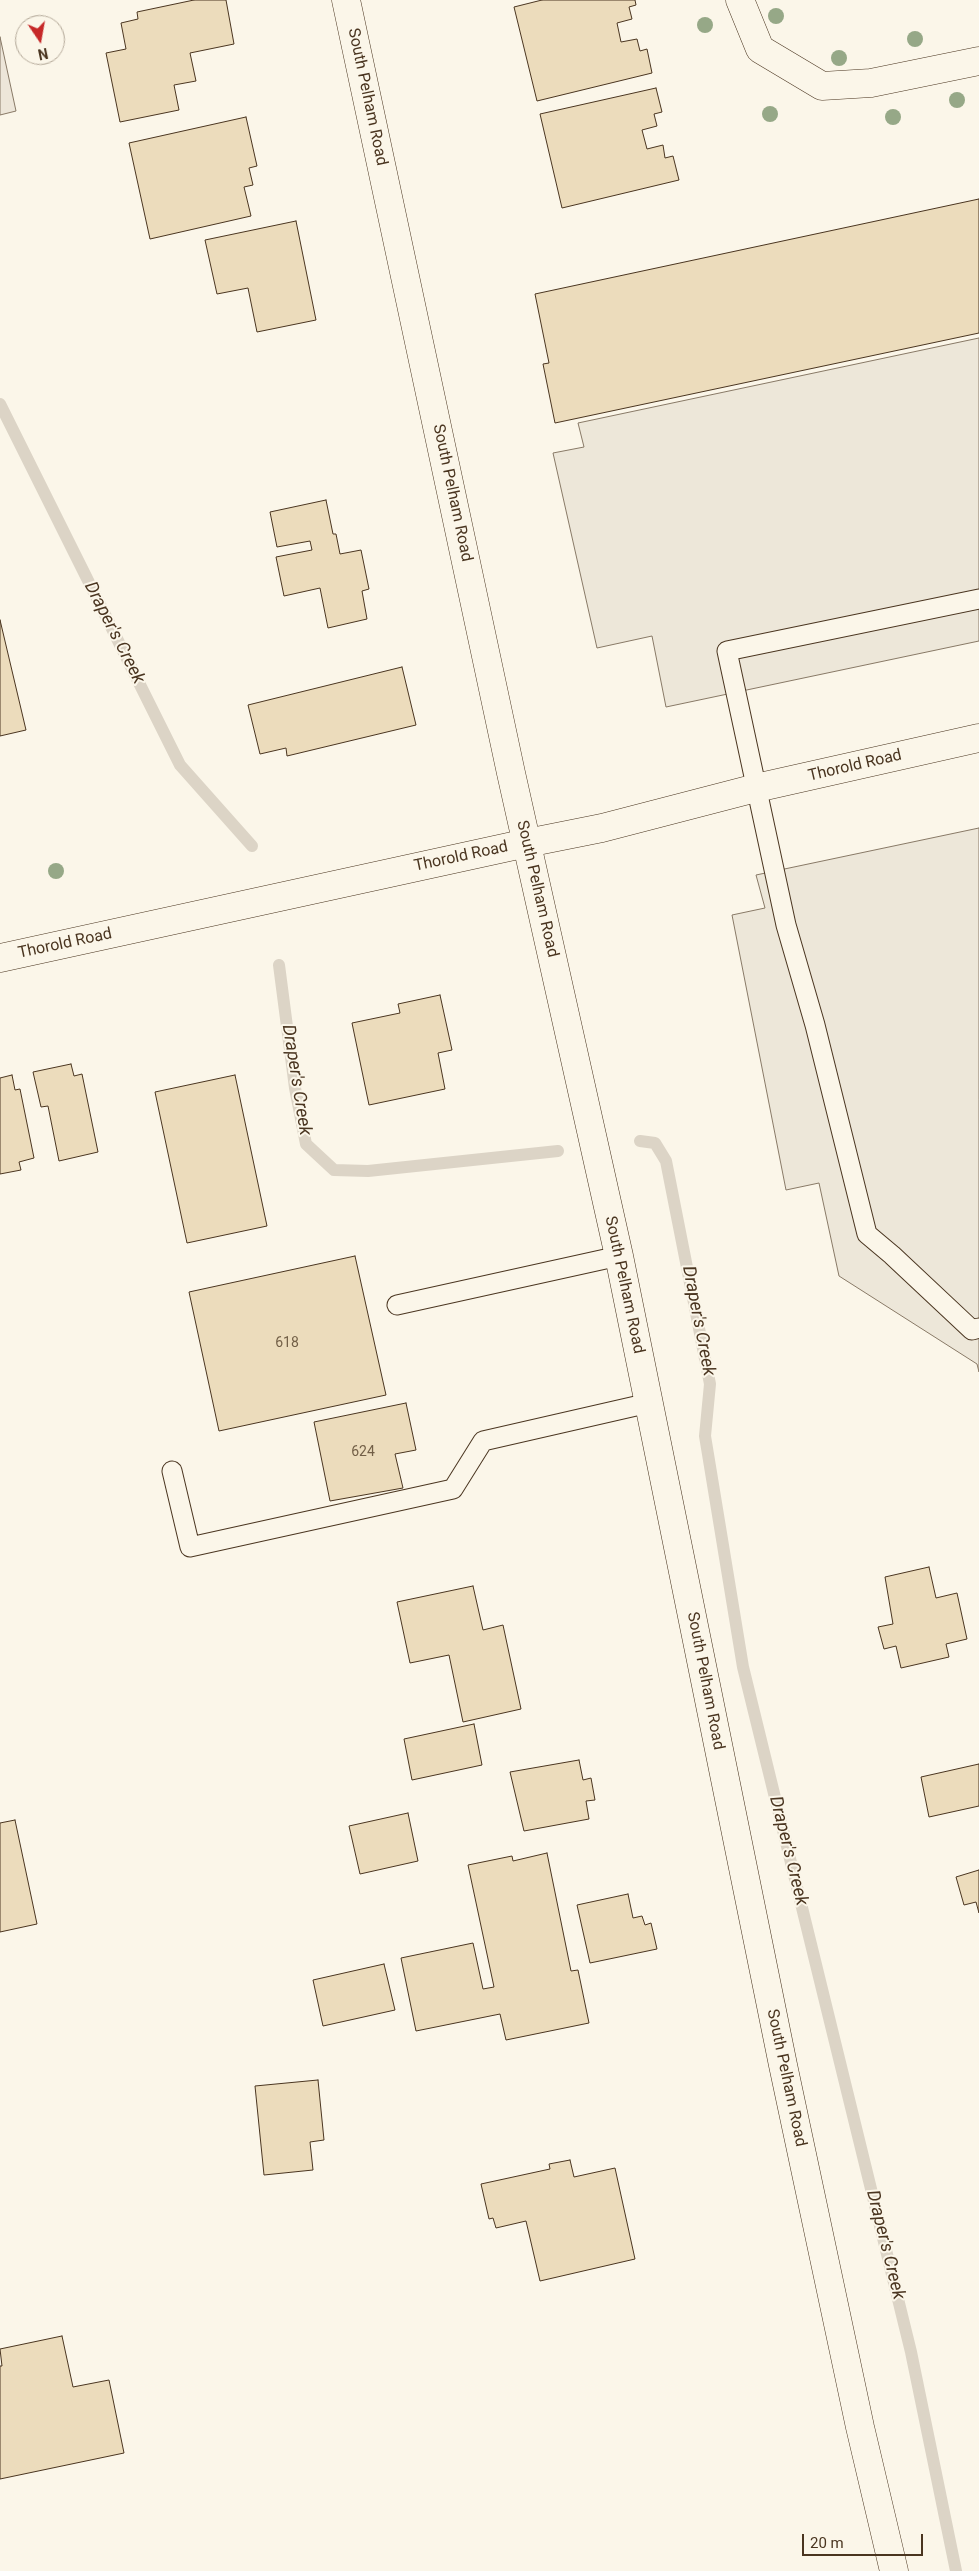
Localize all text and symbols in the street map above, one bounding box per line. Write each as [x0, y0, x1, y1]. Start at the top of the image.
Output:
north arrow [15, 15, 65, 65]
street label: South Pelham Road [343, 27, 391, 167]
text: N [36, 45, 49, 63]
street label: South Pelham Road [428, 423, 476, 563]
water label: Draper's Creek [79, 578, 149, 688]
street label: Thorold Road [806, 746, 904, 786]
street label: South Pelham Road [512, 819, 562, 959]
street label: Thorold Road [412, 838, 510, 876]
street label: Thorold Road [16, 925, 114, 963]
water label: Draper's Creek [277, 1023, 315, 1137]
street label: South Pelham Road [600, 1215, 648, 1355]
water label: Draper's Creek [677, 1264, 719, 1378]
house number: 618 [275, 1335, 299, 1351]
house number: 624 [351, 1444, 375, 1460]
street label: South Pelham Road [682, 1610, 728, 1752]
water label: Draper's Creek [764, 1794, 812, 1908]
street label: South Pelham Road [762, 2008, 810, 2148]
water label: Draper's Creek [861, 2188, 909, 2302]
scale bar [804, 2524, 925, 2556]
text: 20 m [810, 2534, 844, 2552]

